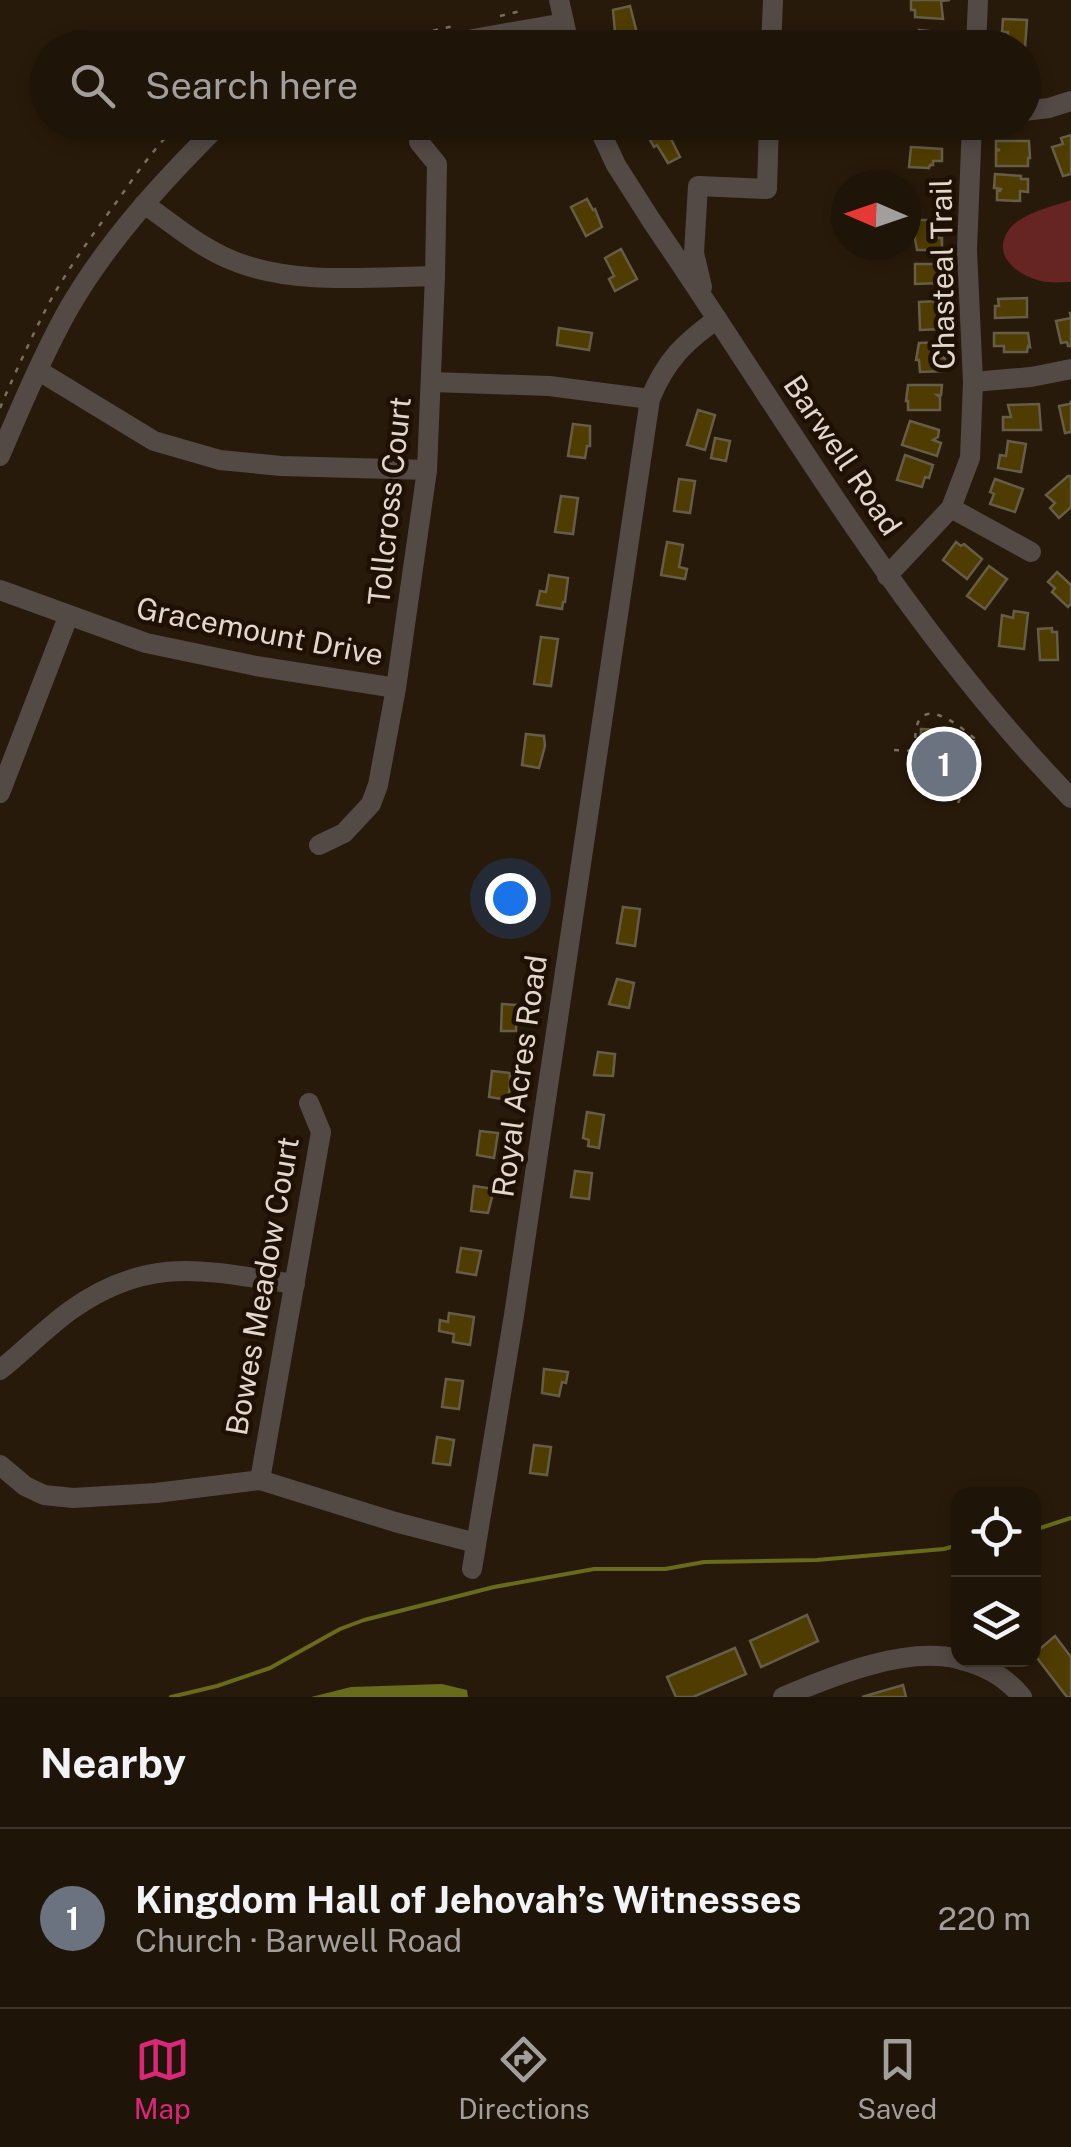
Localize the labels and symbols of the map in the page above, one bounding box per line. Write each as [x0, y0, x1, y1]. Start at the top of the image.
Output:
north arrow [831, 170, 921, 260]
street label: Chasteal Trail [922, 178, 962, 370]
street label: Barwell Road [776, 368, 910, 542]
street label: Tollcross Court [360, 395, 418, 607]
street label: Gracemount Drive [133, 589, 387, 673]
pin: 1 [912, 726, 976, 802]
your location [485, 873, 536, 924]
street label: Royal Acres Road [484, 953, 554, 1199]
street label: Bowes Meadow Court [218, 1134, 306, 1438]

